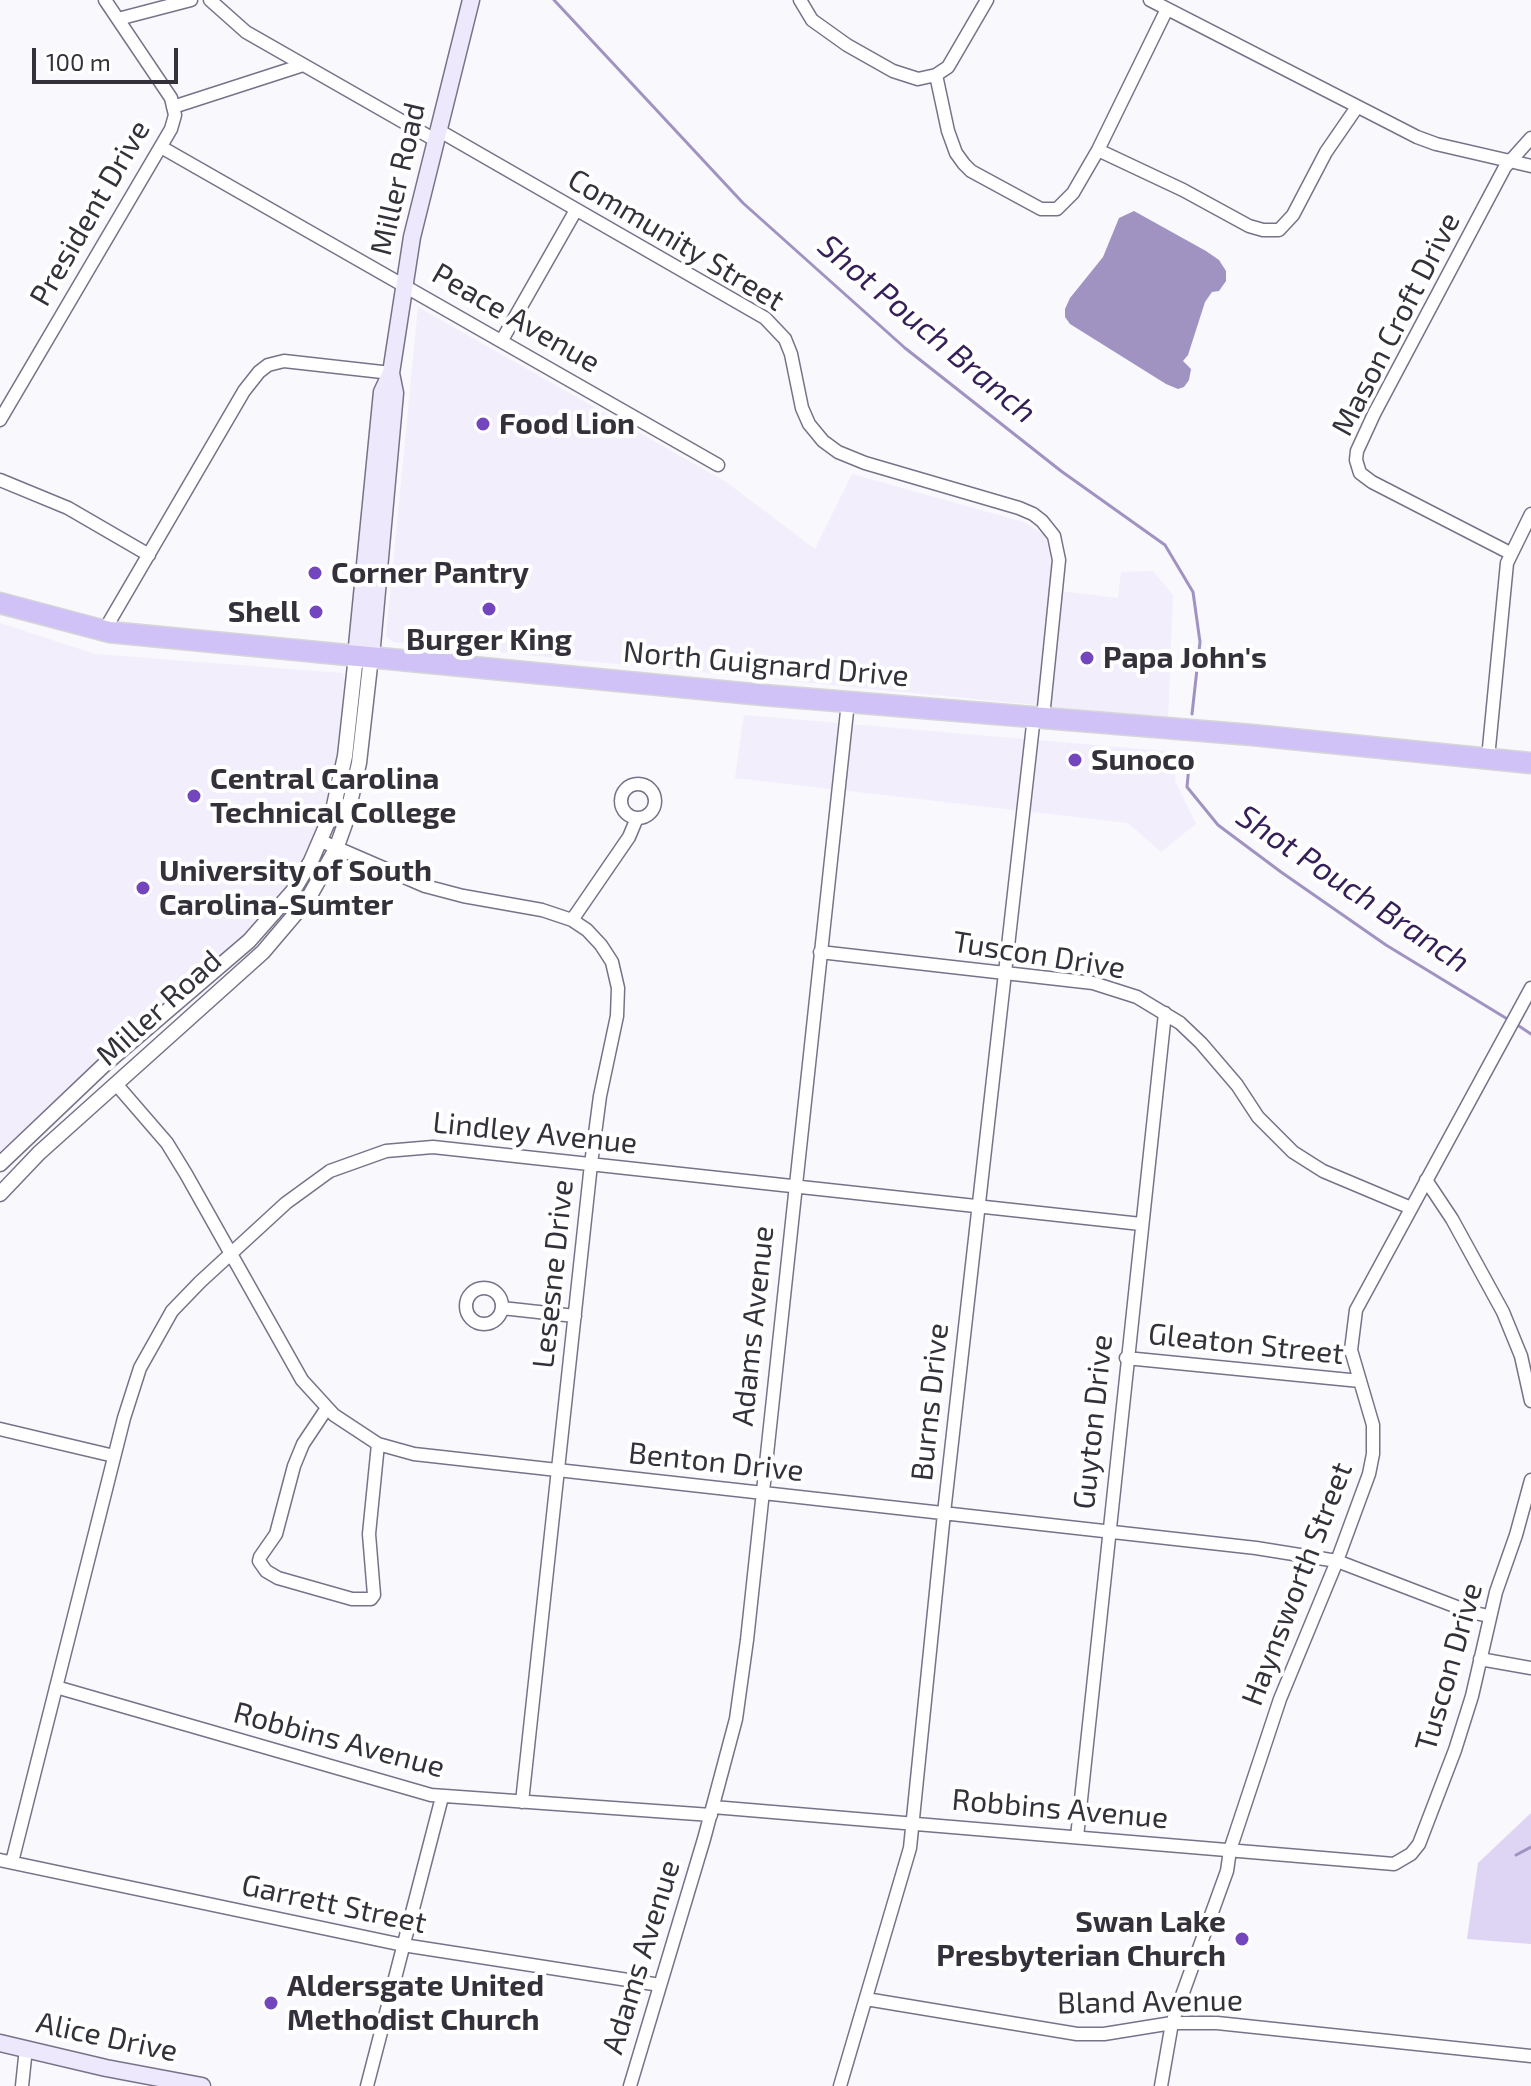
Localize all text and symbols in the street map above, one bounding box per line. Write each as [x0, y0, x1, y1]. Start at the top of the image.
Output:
scale bar [36, 32, 182, 82]
text: 100 m [46, 47, 111, 76]
street label: Miller Road [363, 99, 433, 259]
street label: President Drive [22, 114, 158, 312]
street label: Community Street [561, 161, 791, 319]
street label: Mason Croft Drive [1324, 206, 1468, 442]
water label: Shot Pouch Branch [810, 227, 1044, 431]
street label: Peace Avenue [426, 255, 606, 381]
place label: Food Lion [499, 406, 635, 442]
marker: Food Lion [474, 415, 492, 433]
place label: Corner Pantry [331, 555, 529, 591]
marker: Corner Pantry [306, 564, 324, 582]
place label: Shell [228, 594, 300, 630]
marker: Burger King [480, 600, 498, 618]
marker: Shell [307, 603, 325, 621]
place label: Burger King [406, 622, 572, 658]
street label: North Guignard Drive [622, 634, 910, 694]
place label: Papa John's [1103, 640, 1267, 676]
marker: Papa John's [1078, 649, 1096, 667]
place label: Sunoco [1091, 742, 1195, 778]
marker: Sunoco [1066, 751, 1084, 769]
place label: Central Carolina Technical College [210, 761, 456, 832]
marker: Central Carolina Technical College [185, 787, 203, 805]
water label: Shot Pouch Branch [1229, 797, 1477, 981]
place label: University of South Carolina-Sumter [159, 853, 432, 924]
marker: University of South Carolina-Sumter [134, 879, 152, 897]
street label: Tuscon Drive [950, 924, 1128, 986]
street label: Miller Road [89, 943, 229, 1073]
street label: Lindley Avenue [431, 1104, 639, 1162]
street label: Lesesne Drive [525, 1178, 581, 1370]
street label: Adams Avenue [725, 1224, 781, 1428]
street label: Gleaton Street [1147, 1316, 1345, 1372]
street label: Burns Drive [904, 1321, 956, 1483]
street label: Guyton Drive [1066, 1333, 1120, 1511]
street label: Benton Drive [627, 1435, 805, 1489]
street label: Haynsworth Street [1234, 1457, 1360, 1711]
street label: Tuscon Drive [1408, 1578, 1490, 1756]
street label: Robbins Avenue [230, 1695, 448, 1785]
street label: Robbins Avenue [950, 1782, 1170, 1836]
street label: Adams Avenue [594, 1856, 688, 2058]
street label: Garrett Street [238, 1867, 430, 1941]
place label: Swan Lake Presbyterian Church [936, 1904, 1226, 1974]
marker: Swan Lake Presbyterian Church [1233, 1930, 1251, 1948]
place label: Aldersgate United Methodist Church [287, 1968, 544, 2038]
street label: Bland Avenue [1057, 1982, 1243, 2022]
marker: Aldersgate United Methodist Church [262, 1994, 280, 2012]
street label: Alice Drive [33, 2004, 181, 2070]

